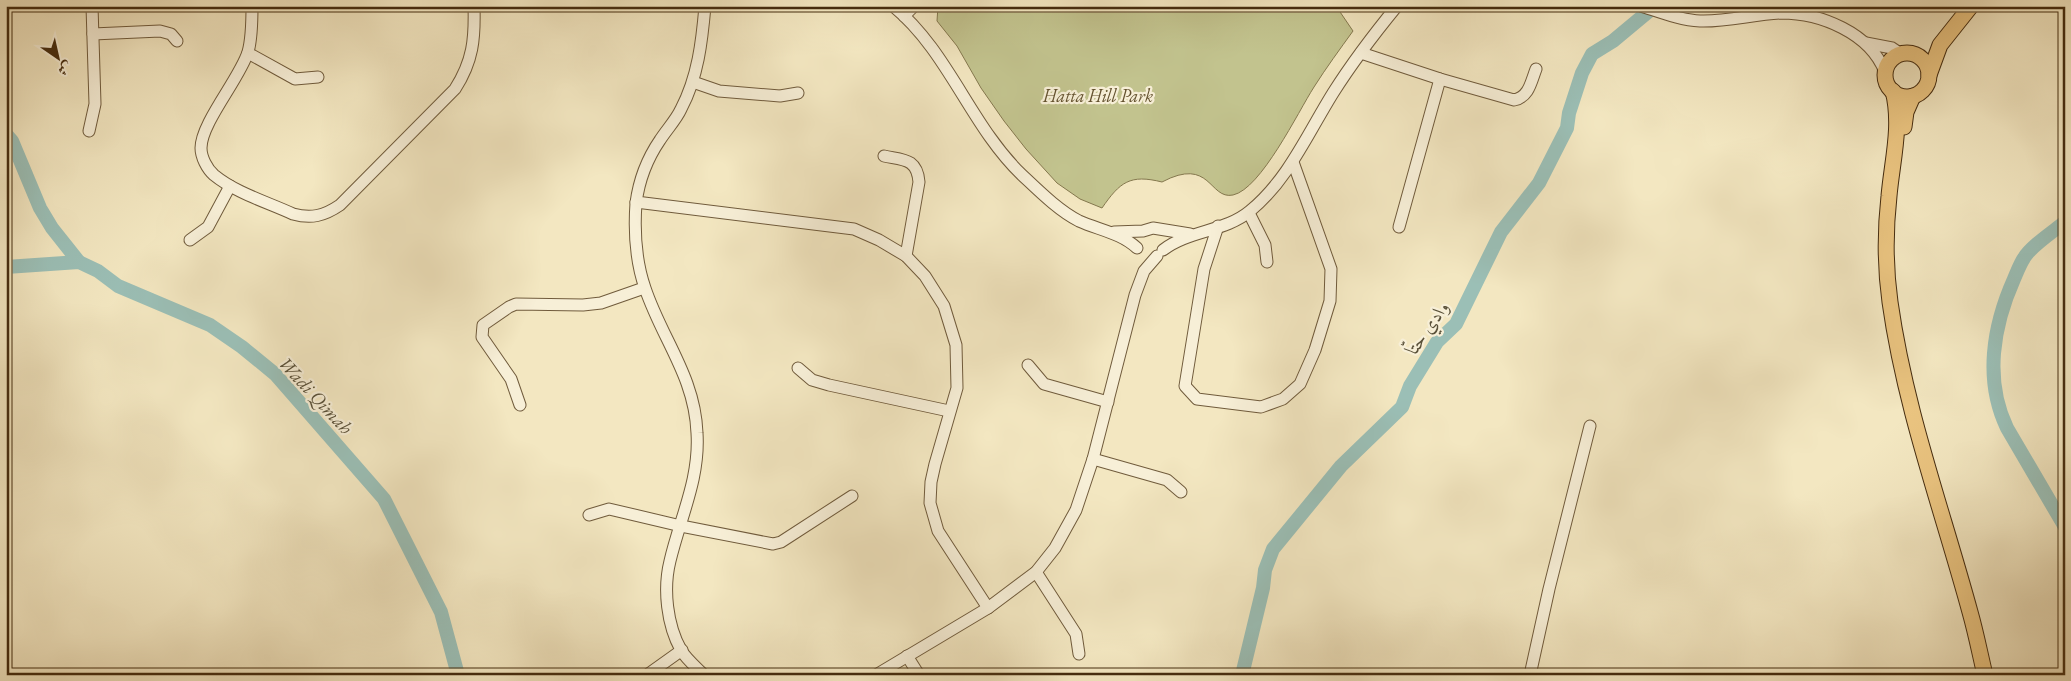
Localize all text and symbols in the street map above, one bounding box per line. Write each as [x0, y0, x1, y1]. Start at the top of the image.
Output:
north arrow [32, 32, 82, 82]
text: ش [54, 57, 76, 80]
park label: Hatta Hill Park [1042, 84, 1153, 107]
water label: وادي حتّا [1399, 296, 1457, 362]
water label: Wadi Qimah [273, 351, 358, 440]

